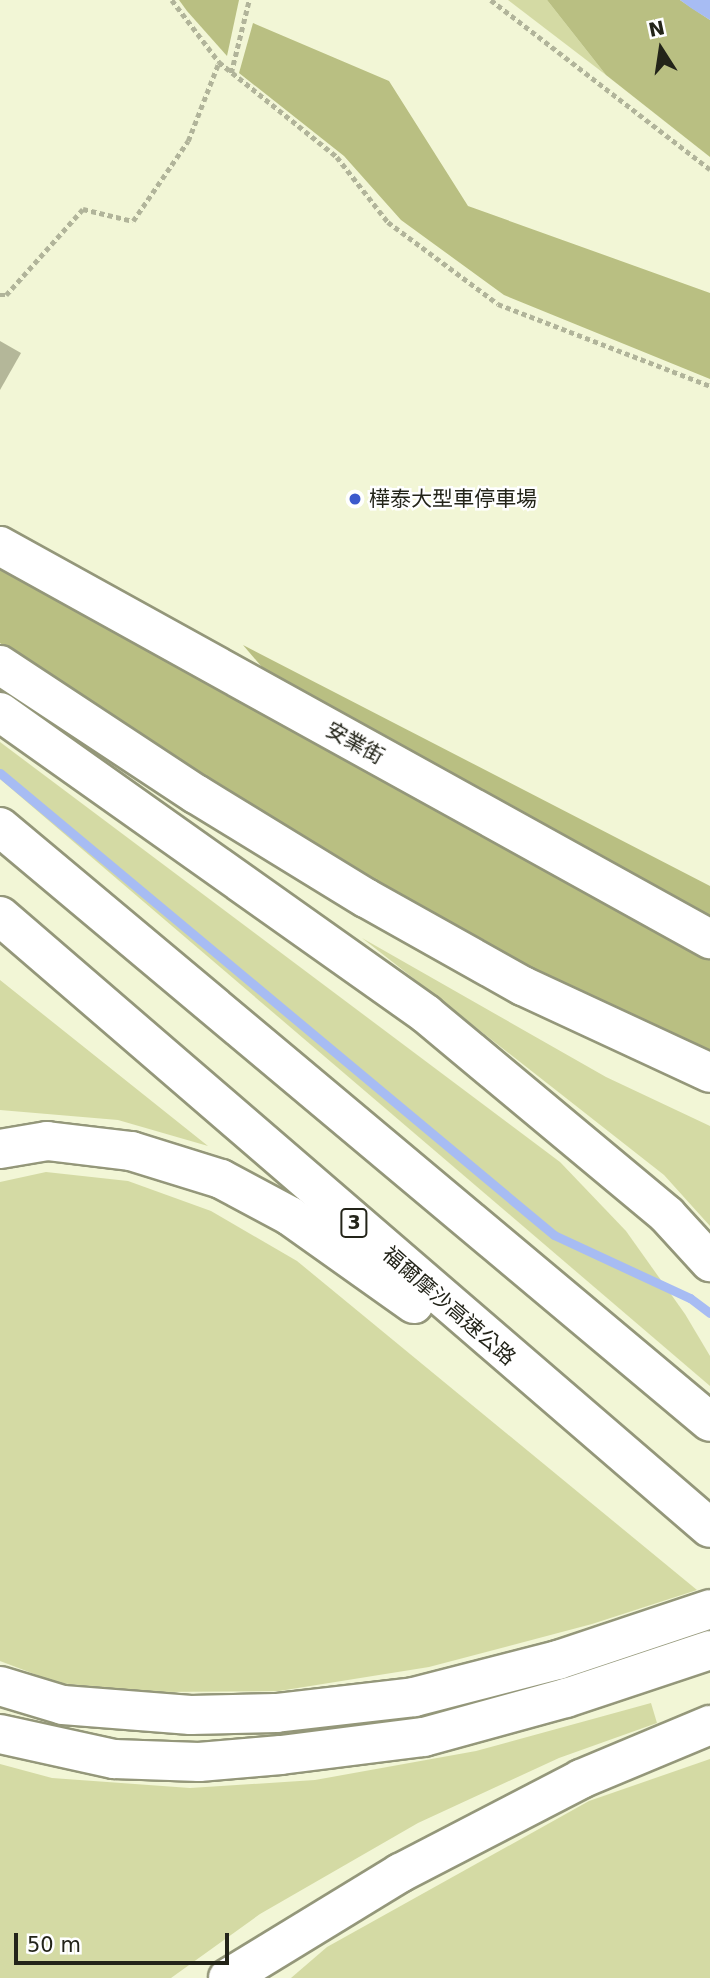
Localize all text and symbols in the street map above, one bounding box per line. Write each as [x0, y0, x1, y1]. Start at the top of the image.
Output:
north arrow [626, 14, 696, 84]
text: N [647, 16, 667, 41]
place label: 樺泰大型車停車場 [369, 486, 537, 512]
marker: 樺泰大型車停車場 [347, 491, 363, 507]
street label: 安業街 [321, 717, 389, 769]
road number: 3 [340, 1208, 368, 1238]
street label: 福爾摩沙高速公路 [377, 1241, 521, 1371]
scale bar [18, 1918, 233, 1962]
text: 50 m [27, 1933, 81, 1957]

